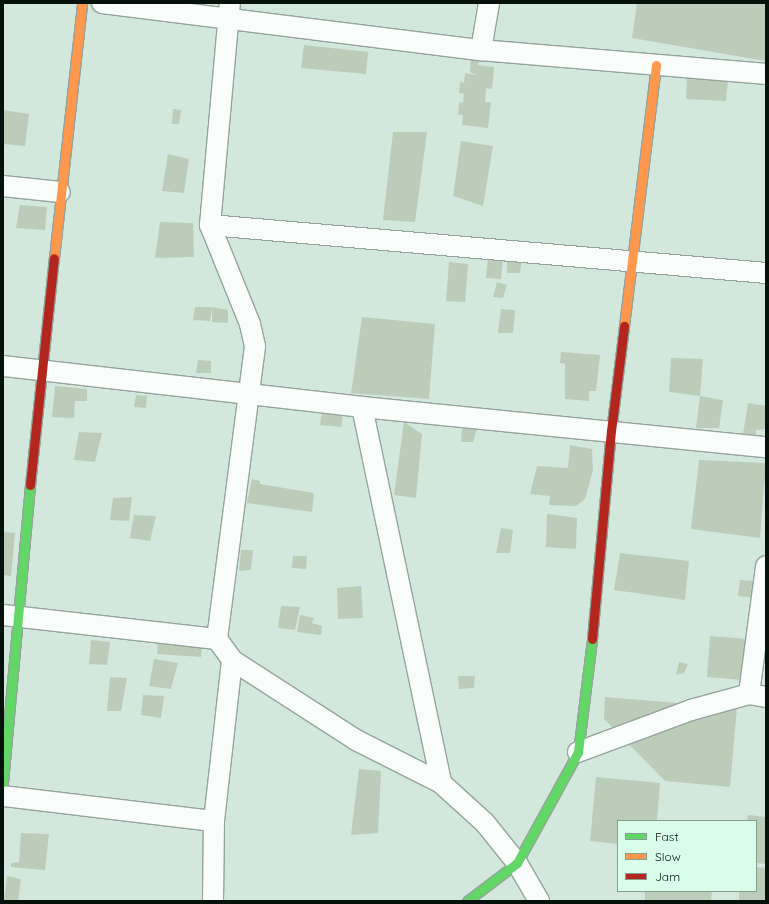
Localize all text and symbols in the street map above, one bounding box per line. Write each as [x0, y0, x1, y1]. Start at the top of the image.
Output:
legend [617, 820, 757, 892]
text: Fast [655, 829, 679, 844]
text: Slow [655, 849, 681, 864]
text: Jam [655, 869, 680, 884]

